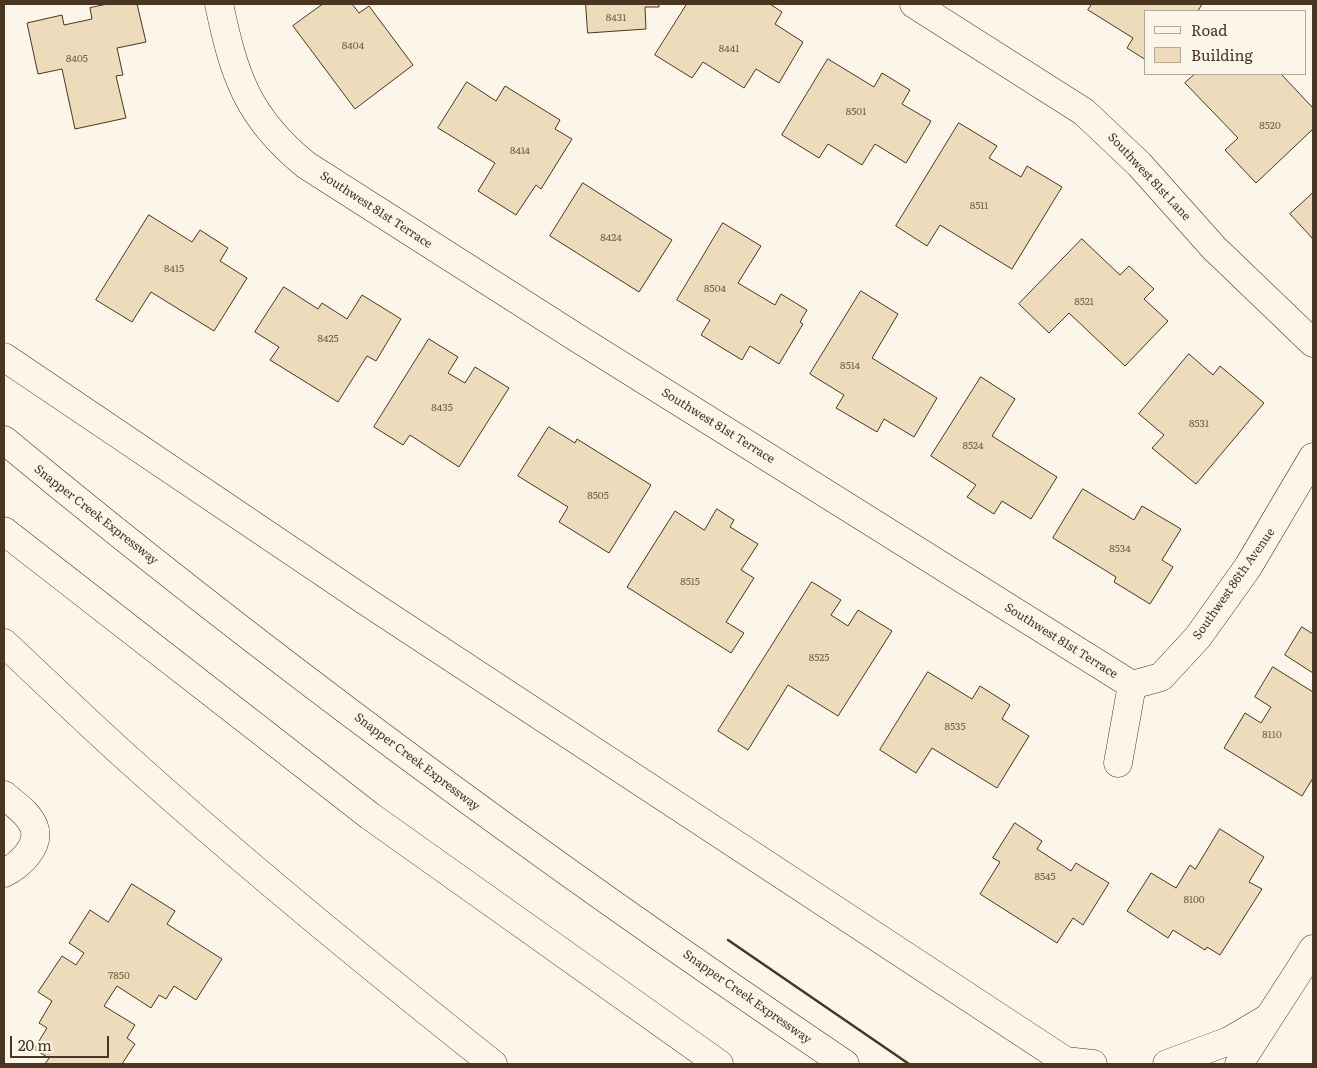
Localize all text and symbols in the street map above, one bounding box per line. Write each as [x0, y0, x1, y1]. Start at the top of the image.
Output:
legend [1144, 10, 1307, 75]
house number: 8431 [606, 12, 626, 24]
text: Road [1191, 18, 1227, 41]
house number: 8404 [342, 40, 364, 52]
house number: 8441 [719, 43, 739, 55]
text: Building [1191, 43, 1253, 66]
house number: 8405 [66, 53, 88, 65]
house number: 8501 [846, 106, 866, 118]
house number: 8520 [1259, 120, 1281, 132]
street label: Southwest 81st Lane [1105, 130, 1193, 224]
house number: 8414 [510, 145, 530, 157]
street label: Southwest 81st Terrace [317, 168, 435, 252]
house number: 8511 [970, 200, 988, 212]
house number: 8424 [600, 232, 622, 244]
house number: 8415 [164, 263, 184, 275]
house number: 8504 [704, 283, 726, 295]
house number: 8521 [1074, 296, 1094, 308]
house number: 8425 [317, 333, 339, 345]
house number: 8514 [840, 360, 860, 372]
street label: Southwest 81st Terrace [659, 385, 777, 467]
house number: 8435 [431, 402, 453, 414]
house number: 8531 [1189, 418, 1209, 430]
house number: 8524 [962, 440, 984, 452]
street label: Snapper Creek Expressway [31, 462, 161, 568]
house number: 8505 [587, 490, 609, 502]
street label: Southwest 86th Avenue [1190, 525, 1278, 643]
house number: 8534 [1109, 543, 1131, 555]
house number: 8515 [680, 576, 700, 588]
street label: Southwest 81st Terrace [1002, 600, 1120, 682]
house number: 8525 [809, 652, 829, 664]
street label: Snapper Creek Expressway [351, 710, 483, 814]
house number: 8535 [944, 721, 966, 733]
house number: 8110 [1262, 729, 1282, 741]
house number: 8545 [1034, 871, 1056, 883]
house number: 8100 [1183, 894, 1205, 906]
street label: Snapper Creek Expressway [680, 947, 814, 1047]
house number: 7850 [108, 970, 130, 982]
scale bar [12, 1026, 111, 1058]
text: 20 m [18, 1033, 52, 1056]

